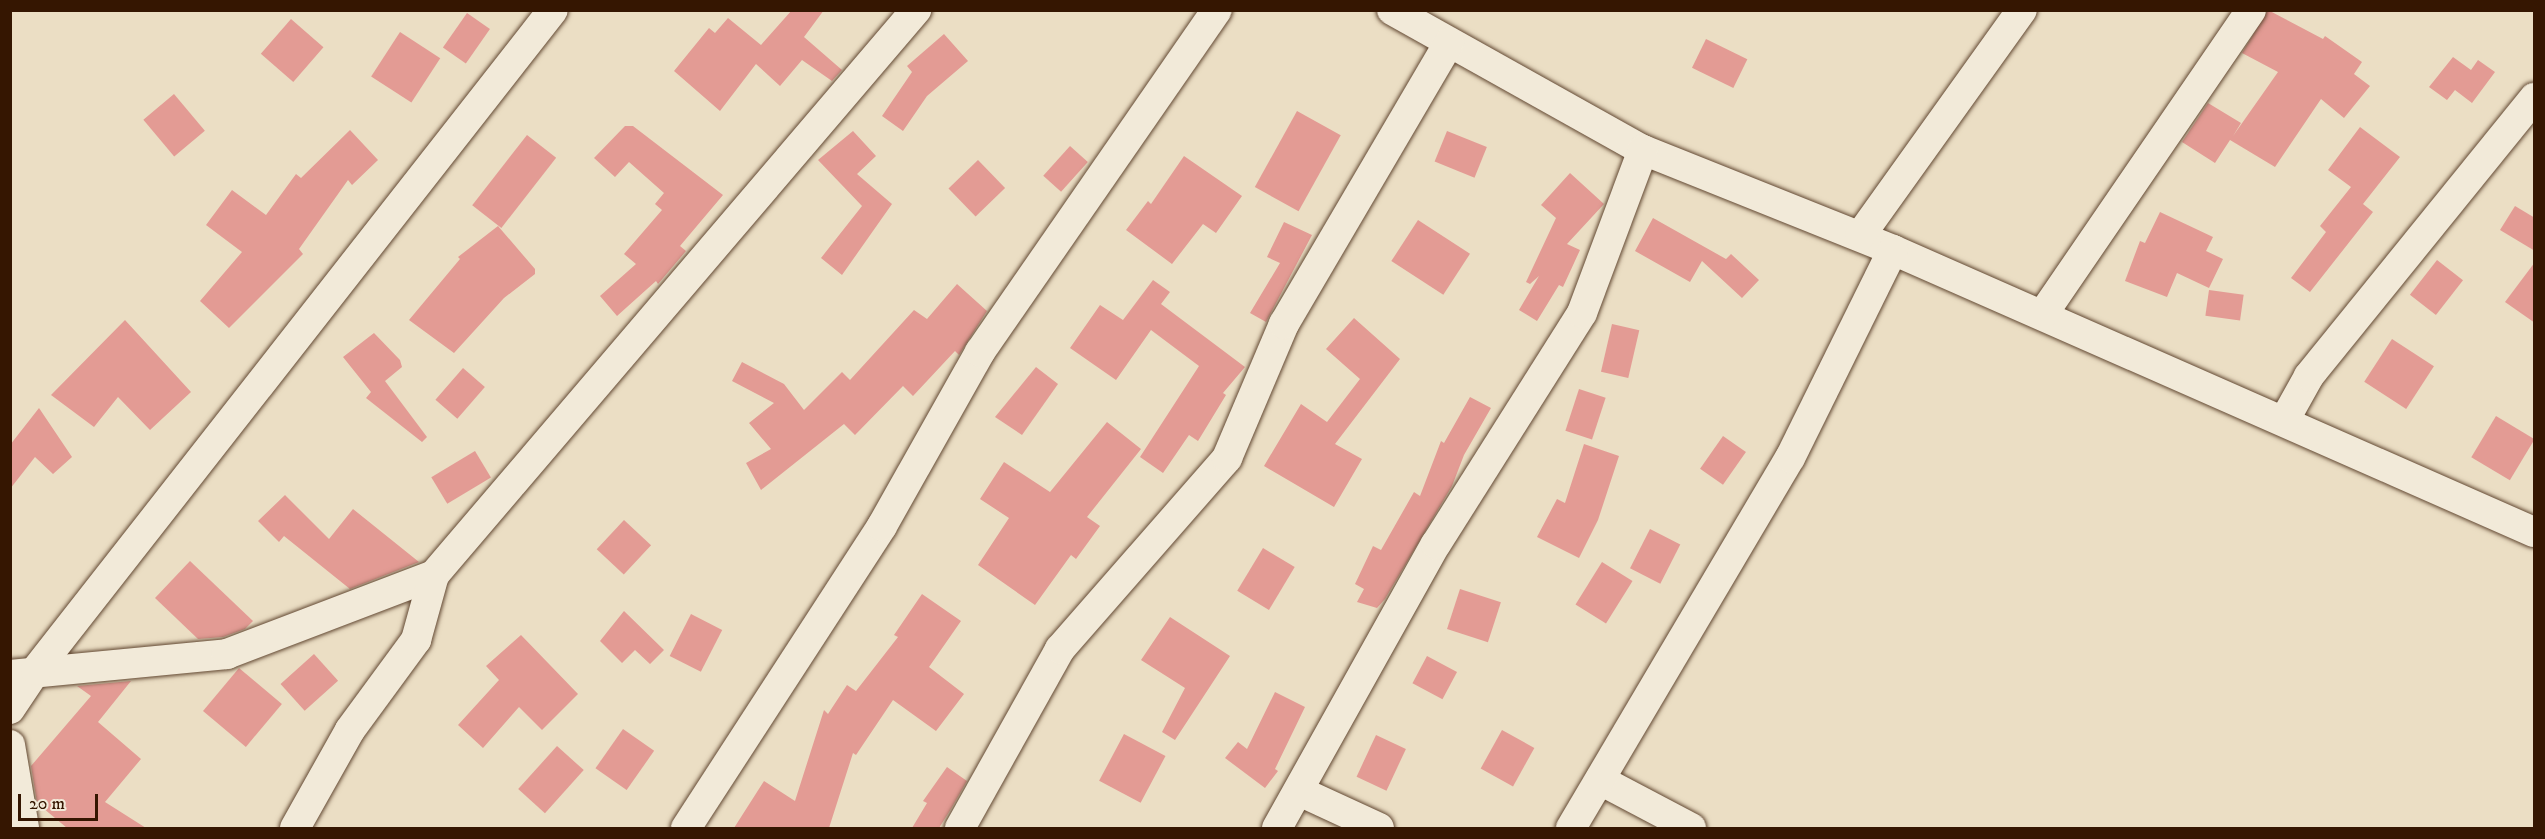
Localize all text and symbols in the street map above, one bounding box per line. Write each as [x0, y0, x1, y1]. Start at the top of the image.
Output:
scale bar [21, 782, 100, 820]
text: 20 m [29, 793, 65, 815]

